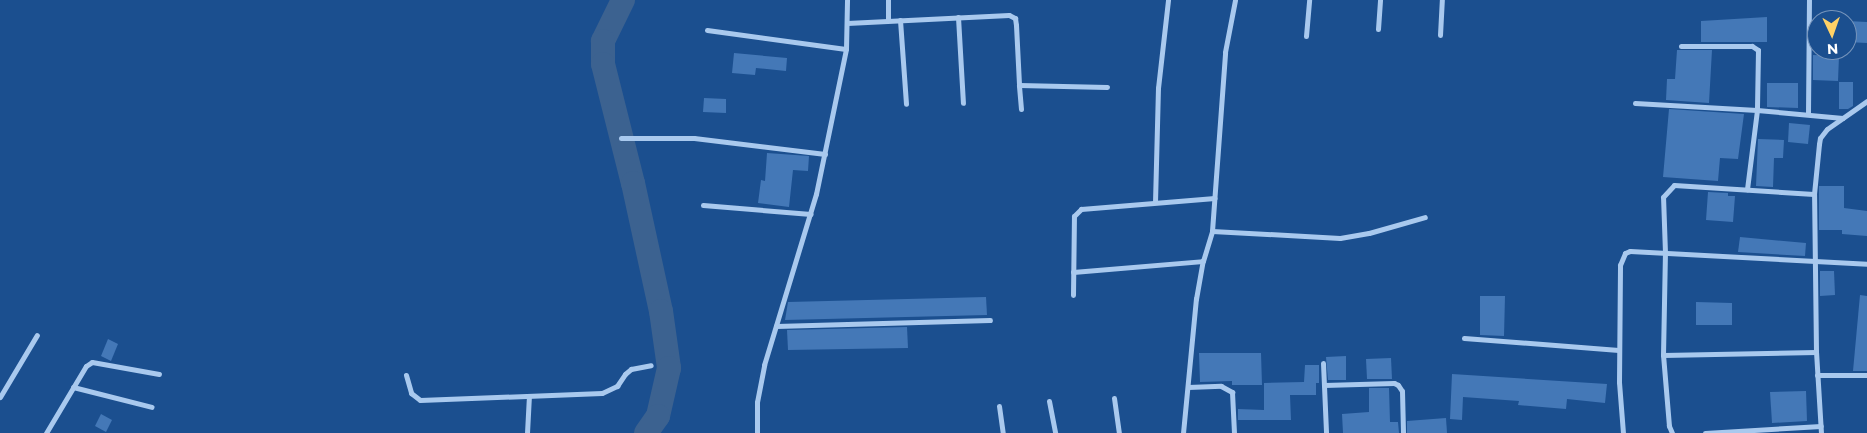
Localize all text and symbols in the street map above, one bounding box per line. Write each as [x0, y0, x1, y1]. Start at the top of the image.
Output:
north arrow [1807, 10, 1857, 60]
text: N [1827, 40, 1839, 58]

